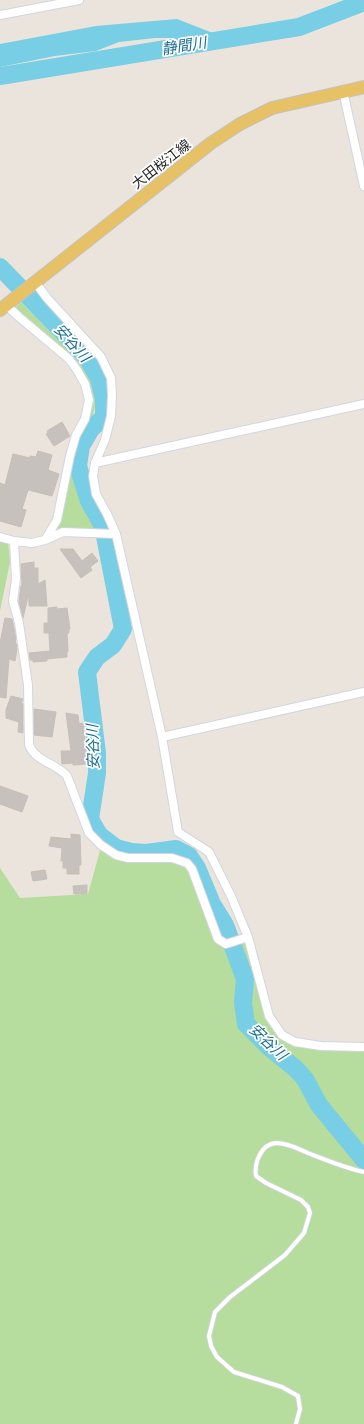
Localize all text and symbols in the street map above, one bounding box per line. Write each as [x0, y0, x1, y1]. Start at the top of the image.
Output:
water label: 静間川 [160, 31, 210, 59]
street label: 大田桜江線 [127, 135, 194, 193]
water label: 安谷川 [50, 319, 97, 368]
water label: 安谷川 [81, 722, 104, 770]
water label: 安谷川 [245, 1019, 293, 1066]

